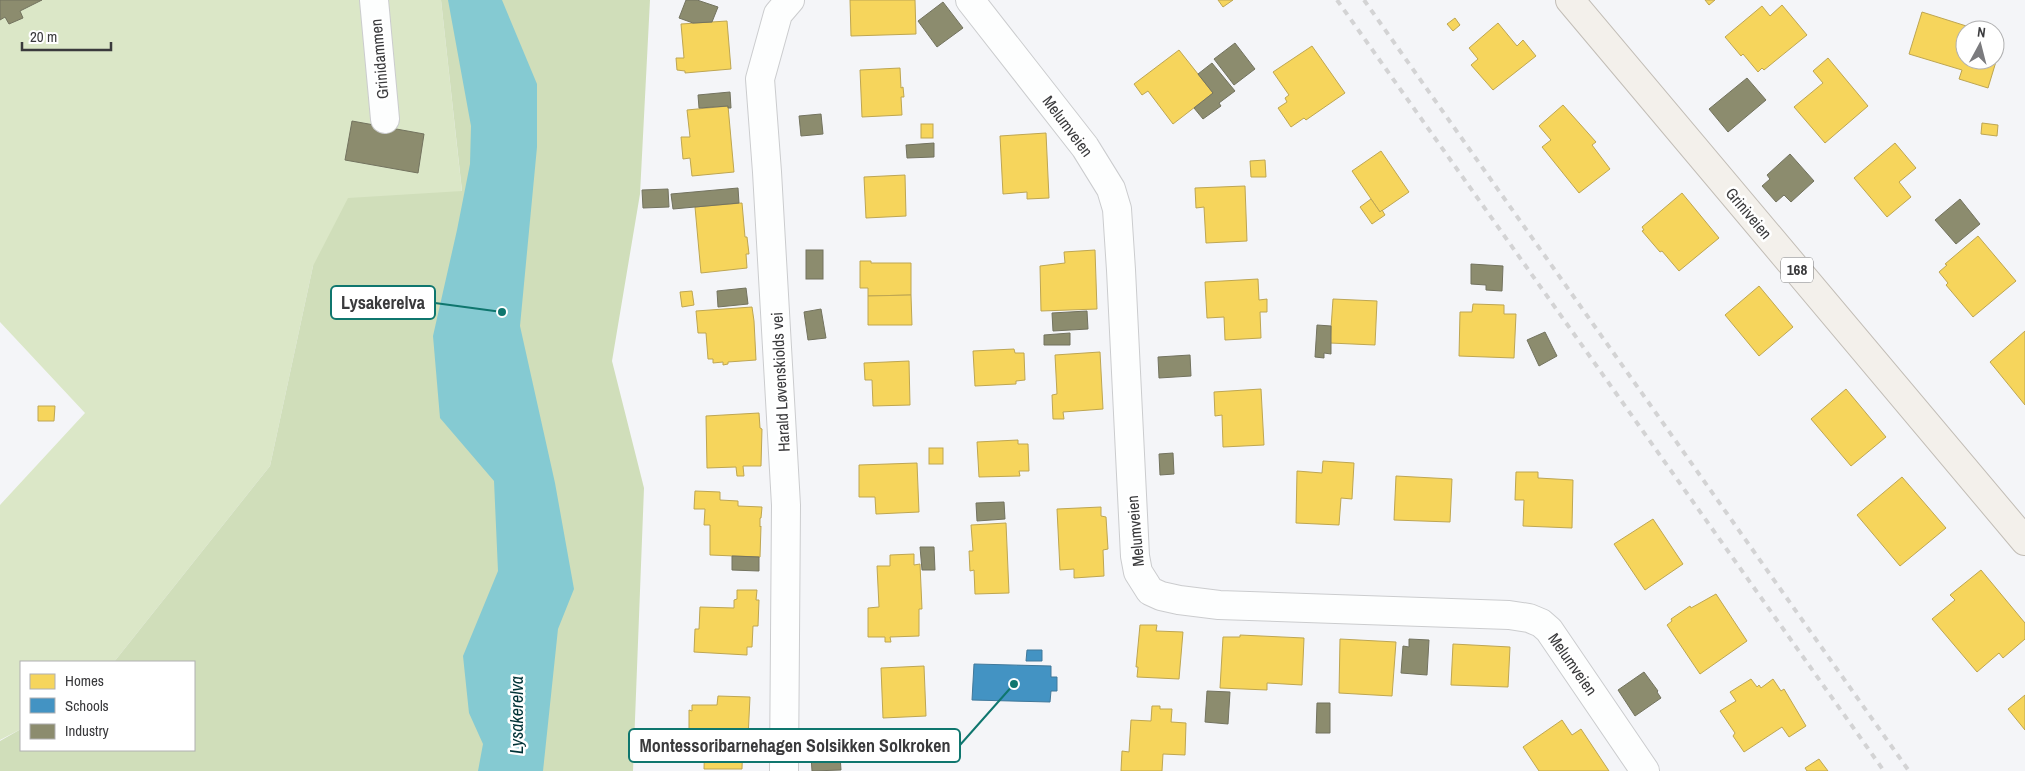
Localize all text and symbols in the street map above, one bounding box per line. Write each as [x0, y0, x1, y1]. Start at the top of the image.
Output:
street label: Grinidammen [365, 18, 393, 100]
scale bar [22, 20, 111, 52]
north arrow [1955, 20, 2005, 70]
text: N [1976, 23, 1987, 42]
text: 20 m [30, 26, 57, 47]
street label: Melumveien [1038, 91, 1098, 161]
street label: Griniveien [1721, 182, 1777, 244]
road number: 168 [1781, 258, 1813, 282]
callout: Lysakerelva [331, 286, 435, 319]
text: Lysakerelva [341, 290, 426, 315]
street label: Harald Løvenskiolds vei [765, 312, 795, 452]
street label: Melumveien [1121, 494, 1149, 568]
street label: Melumveien [1543, 628, 1603, 700]
legend [20, 661, 195, 751]
text: Homes [65, 670, 104, 691]
water label: Lysakerelva [504, 676, 529, 754]
text: Schools [65, 695, 109, 716]
text: Industry [65, 720, 110, 741]
callout: Montessoribarnehagen Solsikken Solkroken [629, 729, 960, 762]
text: Montessoribarnehagen Solsikken Solkroken [640, 733, 950, 758]

